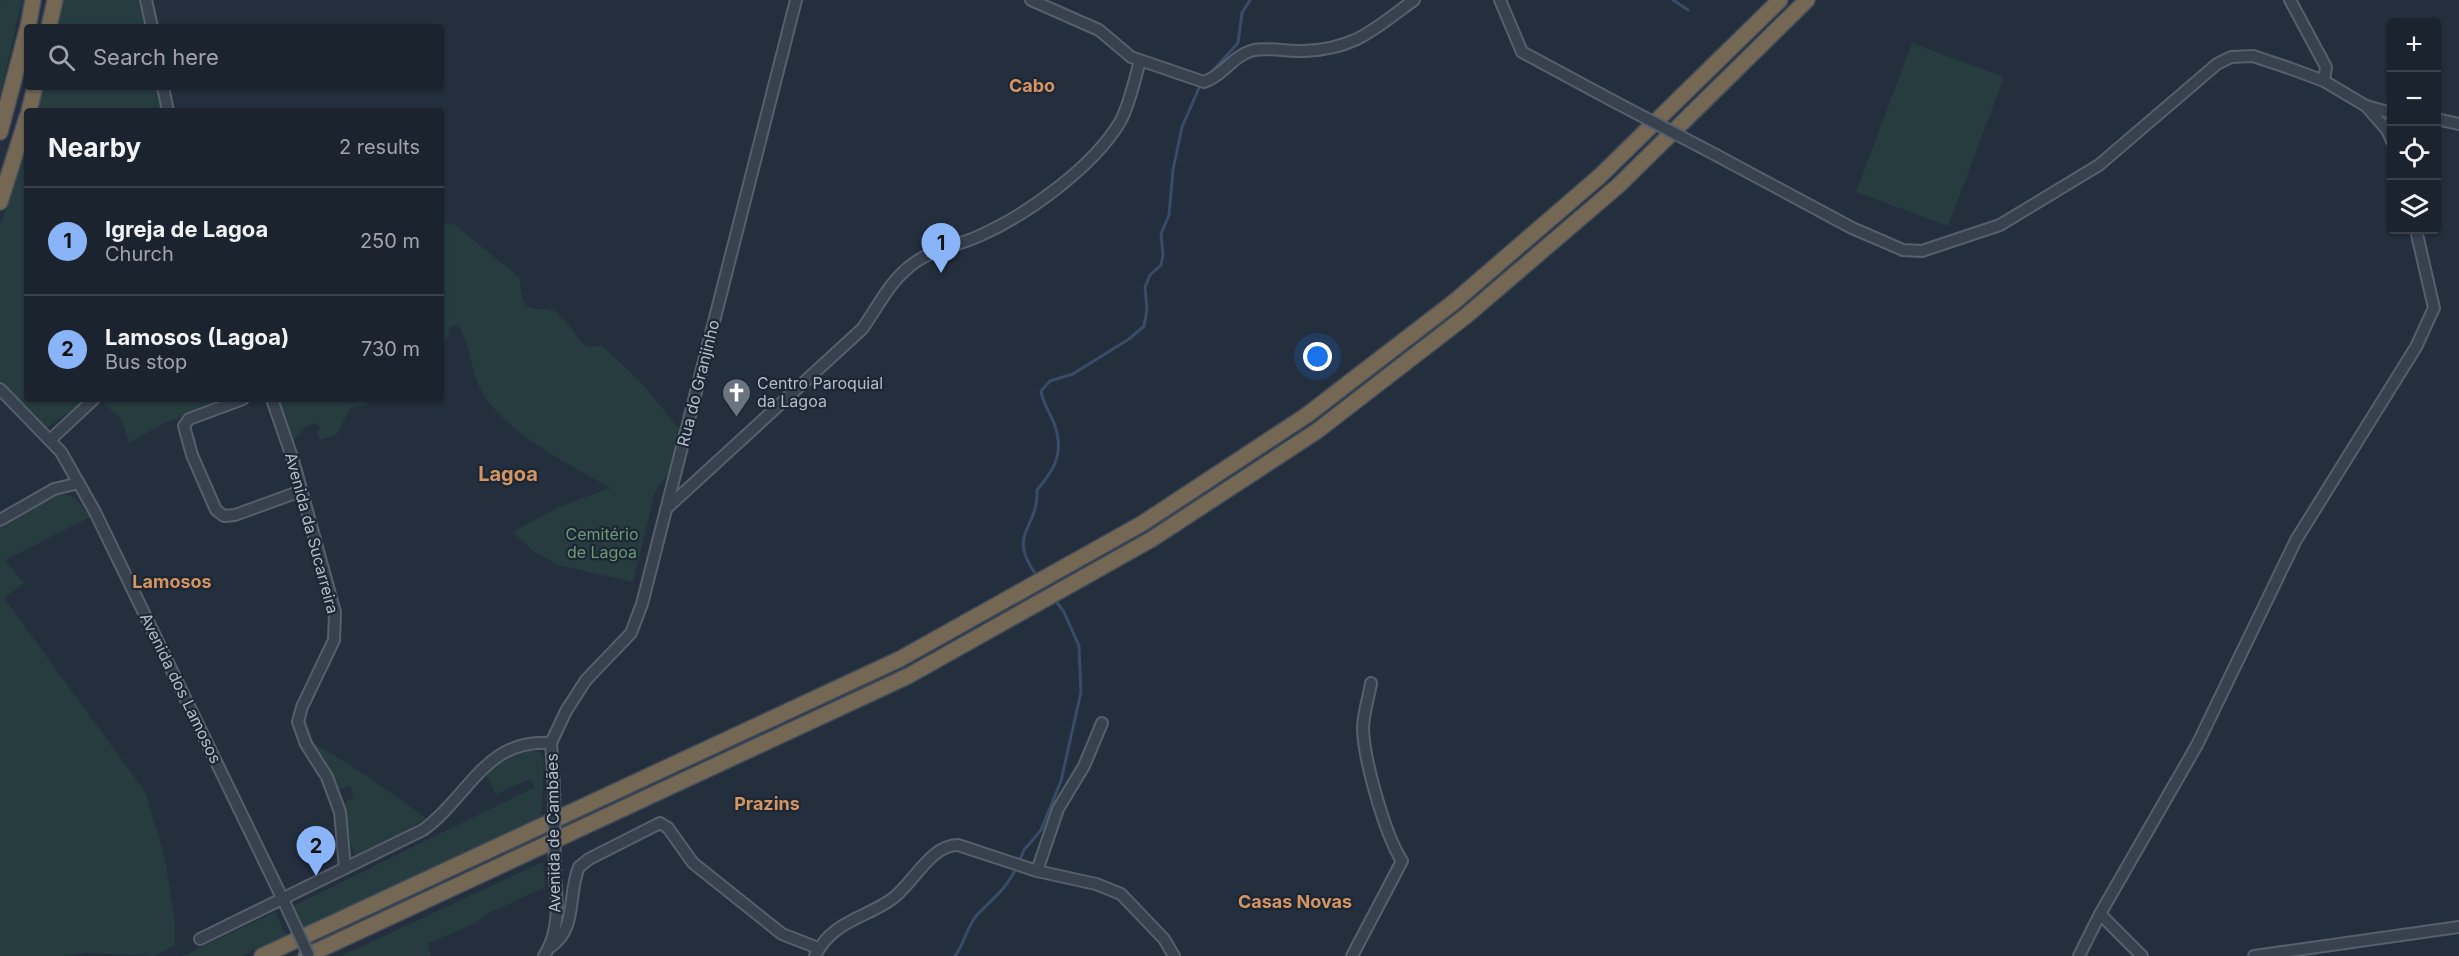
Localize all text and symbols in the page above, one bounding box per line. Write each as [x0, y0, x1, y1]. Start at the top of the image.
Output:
map controls [2387, 18, 2441, 234]
button: + [2387, 18, 2441, 72]
search box [24, 24, 444, 90]
icon: search [45, 41, 78, 74]
text: Search here [93, 44, 219, 70]
button: − [2387, 72, 2441, 126]
district label: Cabo [1009, 75, 1055, 96]
button: locate [2387, 126, 2441, 180]
text: Nearby [48, 132, 141, 163]
text: 2 results [339, 135, 420, 159]
button: layers [2387, 180, 2441, 234]
text: Igreja de Lagoa [105, 216, 268, 242]
pin: 1 [922, 224, 960, 273]
text: 1 [63, 229, 72, 253]
text: 250 m [360, 229, 420, 253]
text: Church [105, 242, 174, 266]
street label: Rua do Granjinho [673, 318, 723, 448]
text: Lamosos (Lagoa) [105, 324, 289, 350]
text: 2 [61, 337, 74, 361]
text: 730 m [361, 337, 420, 361]
your location [1303, 342, 1332, 371]
text: Bus stop [105, 350, 187, 374]
place label: Centro Paroquial da Lagoa [757, 373, 883, 411]
church icon: Centro Paroquial da Lagoa [720, 376, 752, 418]
street label: Avenida da Sucarreira [281, 450, 343, 616]
district label: Lagoa [478, 462, 538, 486]
park label: Cemitério de Lagoa [565, 524, 639, 562]
district label: Lamosos [132, 571, 212, 592]
street label: Avenida dos Lamosos [136, 609, 226, 767]
street label: Avenida de Cambães [542, 753, 564, 913]
district label: Prazins [734, 793, 800, 814]
pin: 2 [296, 826, 336, 876]
district label: Casas Novas [1238, 891, 1352, 912]

